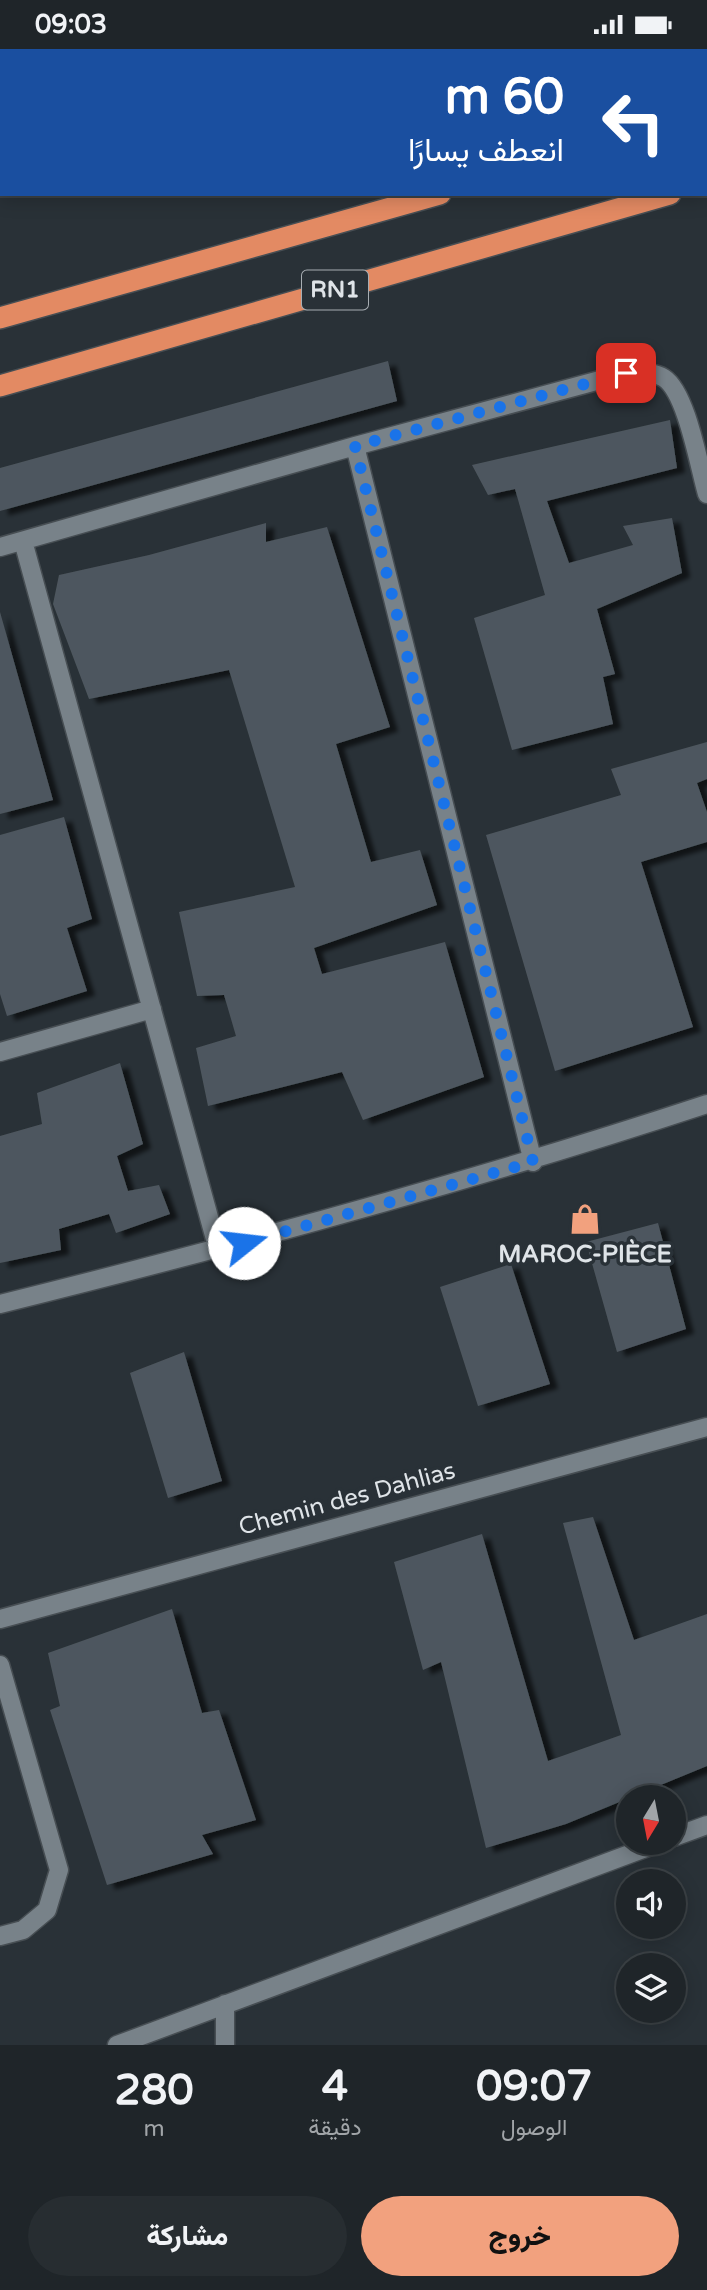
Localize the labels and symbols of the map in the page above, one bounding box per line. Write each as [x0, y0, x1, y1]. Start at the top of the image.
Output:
road number: RN1 [302, 271, 368, 309]
pin [596, 343, 656, 403]
shop icon: MAROC-PIÈCE [568, 1202, 602, 1236]
position arrow [207, 1206, 281, 1280]
place label: MAROC-PIÈCE [498, 1239, 672, 1269]
street label: Chemin des Dahlias [236, 1456, 458, 1542]
north arrow [616, 1785, 686, 1855]

